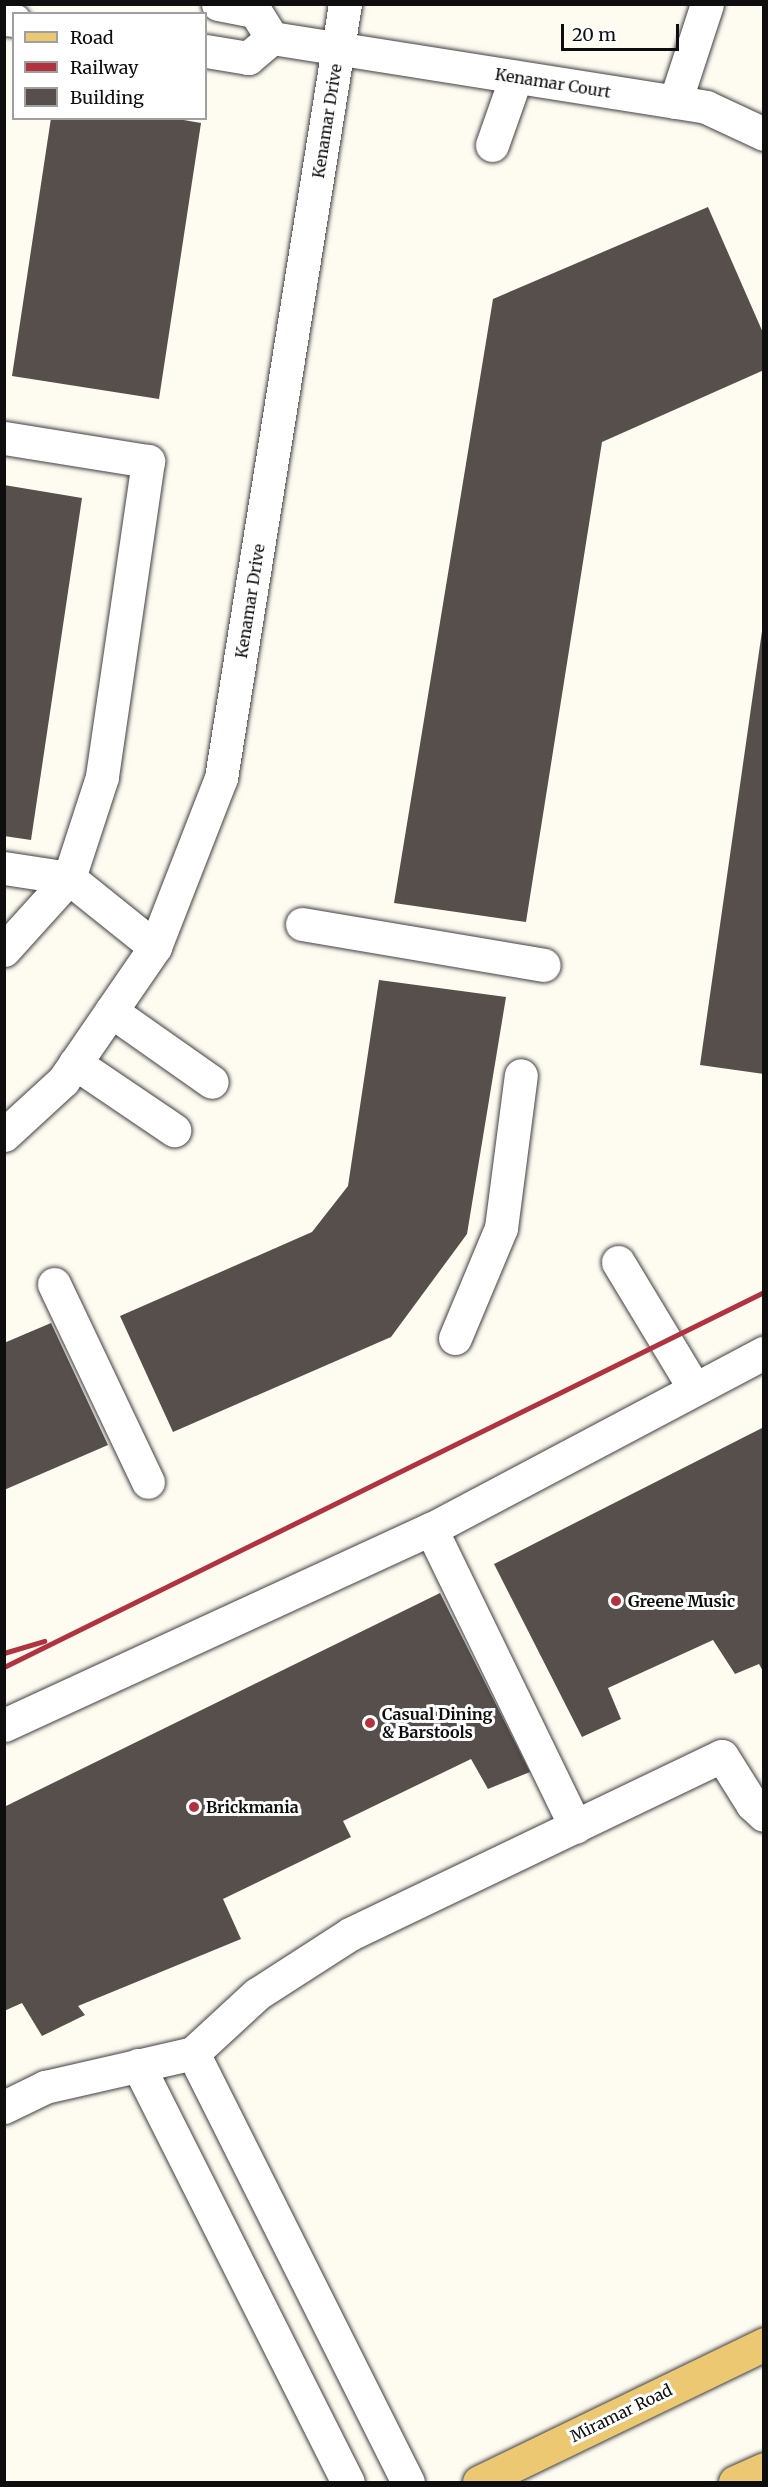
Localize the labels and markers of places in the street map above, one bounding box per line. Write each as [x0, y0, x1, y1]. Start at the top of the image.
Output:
place label: Greene Music [628, 1591, 735, 1611]
marker: Greene Music [609, 1594, 623, 1608]
place label: Casual Dining & Barstools [382, 1704, 493, 1742]
marker: Casual Dining & Barstools [363, 1716, 377, 1730]
place label: Brickmania [206, 1797, 299, 1817]
marker: Brickmania [187, 1800, 201, 1814]

